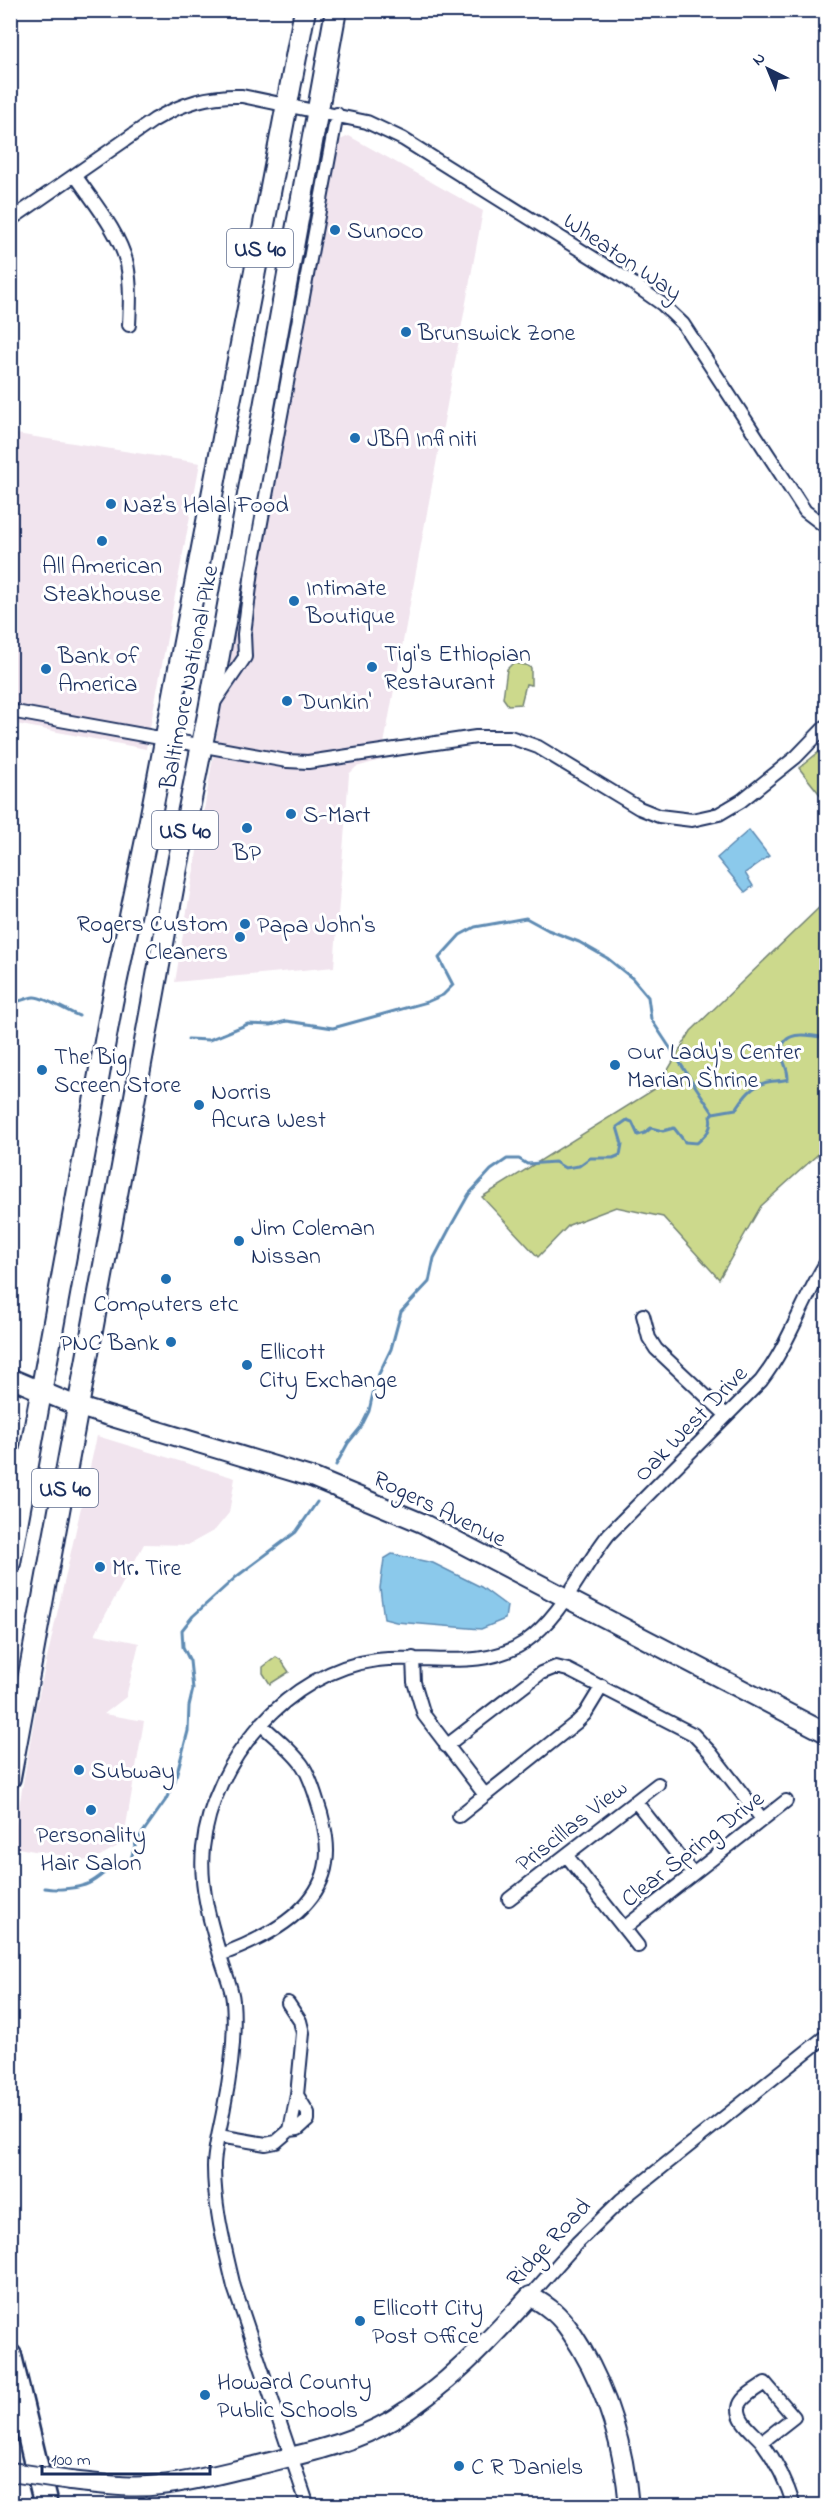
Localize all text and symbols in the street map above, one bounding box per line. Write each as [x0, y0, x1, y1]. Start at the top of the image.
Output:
north arrow [738, 39, 798, 99]
text: N [747, 47, 771, 72]
street label: Wheaton Way [554, 205, 688, 312]
place label: Sunoco [347, 215, 424, 250]
marker: Sunoco [328, 223, 342, 237]
road number: US 40 [227, 229, 293, 267]
place label: Brunswick Zone [417, 317, 575, 352]
marker: Brunswick Zone [399, 325, 413, 339]
place label: JBA Infiniti [367, 423, 477, 458]
marker: JBA Infiniti [348, 431, 362, 445]
place label: Naz's Halal Food [123, 489, 289, 524]
marker: Naz's Halal Food [104, 497, 118, 511]
marker: All American Steakhouse [95, 534, 109, 548]
place label: All American Steakhouse [42, 550, 162, 613]
street label: Baltimore National Pike [151, 562, 229, 794]
place label: Intimate Boutique [305, 572, 395, 635]
marker: Intimate Boutique [287, 594, 301, 608]
place label: Tigi's Ethiopian Restaurant [384, 638, 531, 701]
place label: Bank of America [57, 640, 140, 703]
marker: Tigi's Ethiopian Restaurant [365, 660, 379, 674]
marker: Bank of America [39, 662, 53, 676]
place label: Dunkin' [298, 686, 372, 721]
marker: Dunkin' [280, 694, 294, 708]
place label: S-Mart [303, 799, 370, 834]
marker: S-Mart [284, 807, 298, 821]
road number: US 40 [152, 811, 218, 849]
marker: BP [240, 821, 254, 835]
place label: BP [232, 837, 262, 872]
place label: Rogers Custom Cleaners [77, 908, 228, 971]
place label: Papa John's [257, 909, 376, 944]
marker: Papa John's [238, 917, 252, 931]
marker: Rogers Custom Cleaners [233, 930, 247, 944]
place label: Our Lady's Center Marian Shrine [627, 1036, 802, 1099]
place label: The Big Screen Store [54, 1041, 181, 1104]
marker: Our Lady's Center Marian Shrine [608, 1058, 622, 1072]
marker: The Big Screen Store [35, 1063, 49, 1077]
place label: Norris Acura West [211, 1076, 326, 1139]
marker: Norris Acura West [192, 1098, 206, 1112]
place label: Jim Coleman Nissan [251, 1212, 375, 1275]
marker: Jim Coleman Nissan [232, 1234, 246, 1248]
marker: Computers etc [159, 1272, 173, 1286]
place label: Computers etc [94, 1288, 239, 1323]
place label: PNC Bank [60, 1327, 159, 1362]
marker: PNC Bank [164, 1335, 178, 1349]
place label: Ellicott City Exchange [259, 1336, 397, 1400]
marker: Ellicott City Exchange [240, 1358, 254, 1372]
street label: Oak West Drive [627, 1358, 757, 1491]
street label: Rogers Avenue [366, 1463, 512, 1558]
road number: US 40 [32, 1469, 98, 1507]
place label: Mr. Tire [112, 1552, 181, 1587]
marker: Mr. Tire [93, 1560, 107, 1574]
place label: Subway [91, 1755, 175, 1791]
marker: Subway [72, 1763, 86, 1777]
street label: Priscillas View [509, 1772, 636, 1882]
street label: Clear Spring Drive [614, 1783, 773, 1917]
marker: Personality Hair Salon [84, 1803, 98, 1817]
place label: Personality Hair Salon [36, 1819, 146, 1882]
street label: Ridge Road [499, 2191, 601, 2296]
place label: Ellicott City Post Office [372, 2292, 483, 2355]
marker: Ellicott City Post Office [353, 2314, 367, 2328]
place label: Howard County Public Schools [217, 2366, 372, 2429]
marker: Howard County Public Schools [198, 2388, 212, 2402]
scale bar [42, 2438, 210, 2476]
text: 100 m [51, 2448, 91, 2474]
place label: C R Daniels [471, 2451, 583, 2486]
marker: C R Daniels [452, 2459, 466, 2473]

